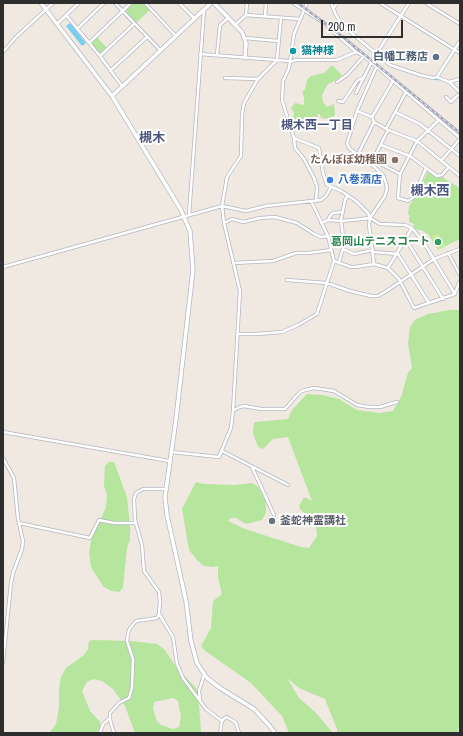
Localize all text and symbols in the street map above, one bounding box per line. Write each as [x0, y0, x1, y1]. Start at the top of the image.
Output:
scale bar [323, 12, 405, 38]
text: 200 m [328, 19, 355, 35]
place label: 猫神様 [301, 44, 334, 58]
marker: 猫神様 [288, 46, 298, 56]
place label: 白幡工務店 [373, 50, 428, 64]
marker: 白幡工務店 [431, 52, 441, 62]
district label: 槻木西一丁目 [281, 119, 353, 133]
district label: 槻木 [139, 131, 165, 147]
place label: たんぽぽ幼稚園 [310, 153, 387, 167]
marker: たんぽぽ幼稚園 [390, 155, 400, 165]
place label: 八巻酒店 [338, 173, 382, 187]
marker: 八巻酒店 [325, 175, 335, 185]
district label: 槻木西 [411, 184, 449, 200]
place label: 葛岡山テニスコート [331, 235, 430, 249]
marker: 葛岡山テニスコート [433, 237, 443, 247]
place label: 釜蛇神霊講社 [280, 514, 346, 528]
marker: 釜蛇神霊講社 [267, 516, 277, 526]

